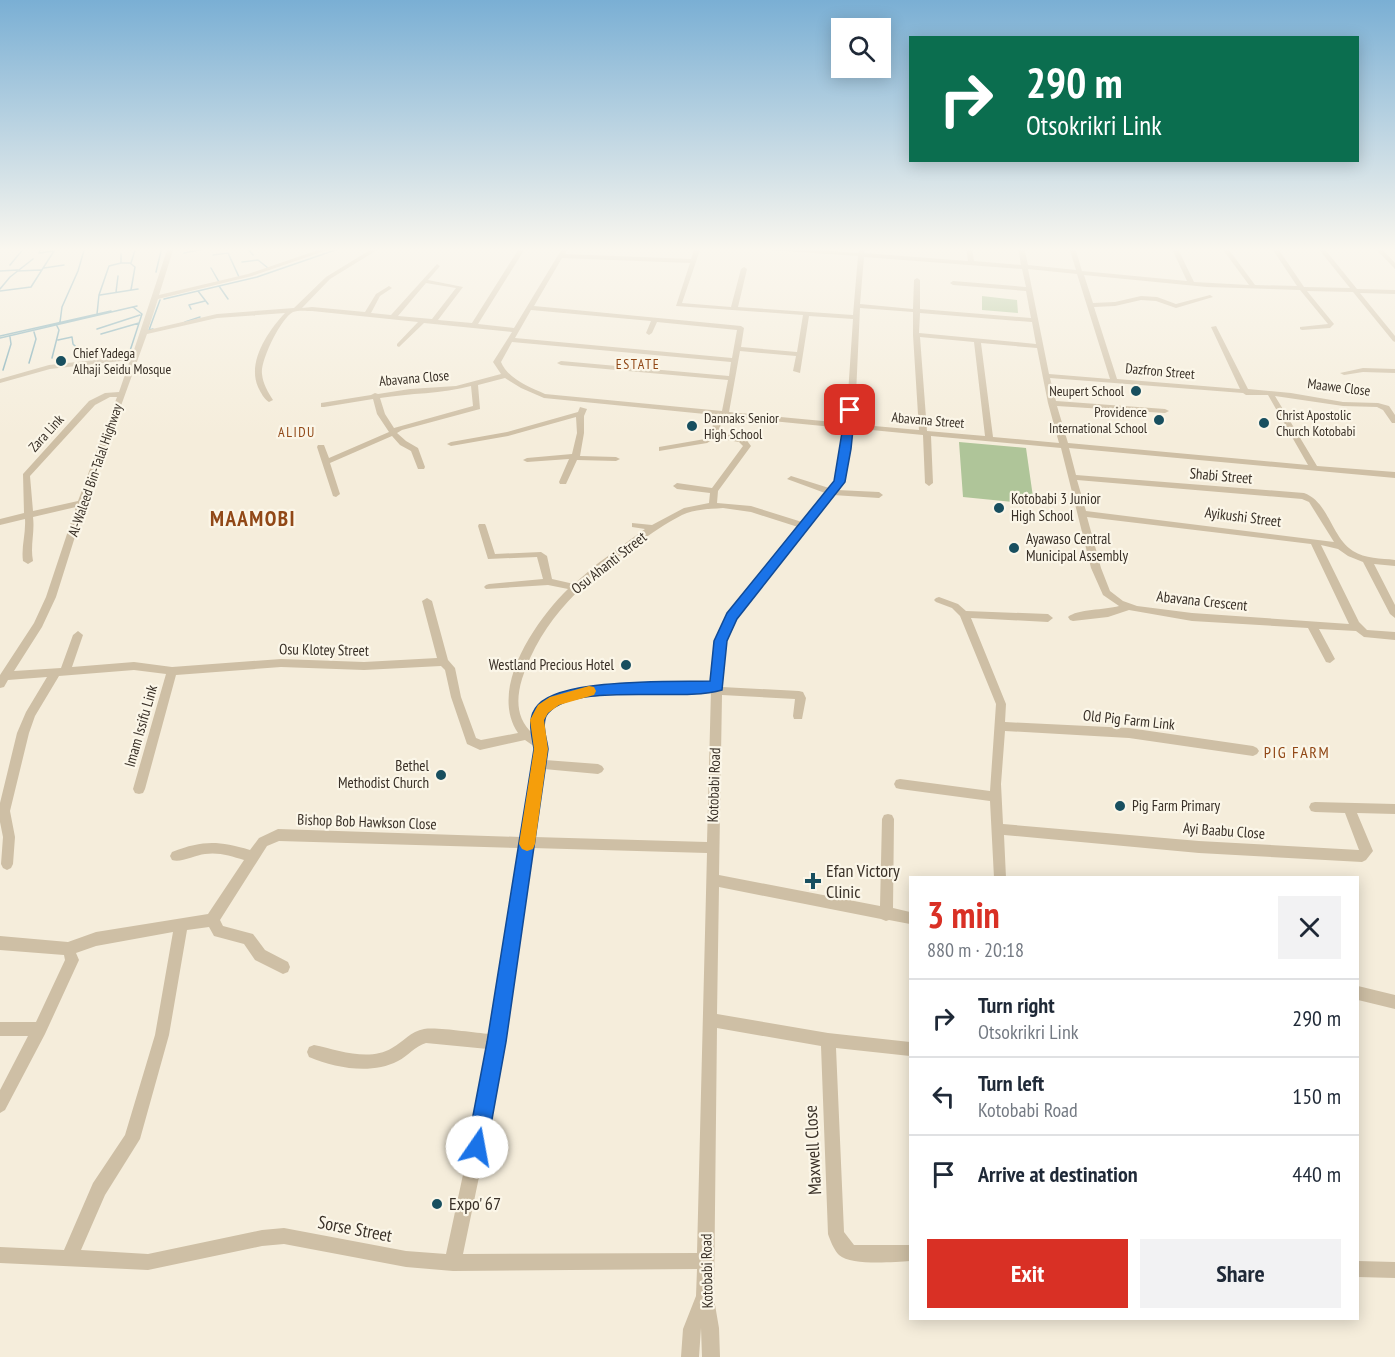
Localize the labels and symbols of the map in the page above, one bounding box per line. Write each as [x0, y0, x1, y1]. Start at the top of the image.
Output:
place label: Chief Yadega Alhaji Seidu Mosque [73, 344, 171, 378]
marker: Chief Yadega Alhaji Seidu Mosque [54, 354, 68, 368]
district label: ESTATE [616, 355, 660, 373]
street label: Dazfron Street [1125, 359, 1196, 383]
street label: Abavana Close [378, 366, 450, 390]
street label: Maawe Close [1307, 374, 1372, 400]
place label: Neupert School [1049, 382, 1125, 400]
pin [824, 384, 875, 435]
marker: Neupert School [1129, 384, 1143, 398]
street label: Al-Waleed Bin-Talal Highway [64, 400, 126, 539]
place label: Providence International School [1049, 403, 1148, 437]
place label: Christ Apostolic Church Kotobabi [1276, 406, 1356, 440]
street label: Abavana Street [891, 408, 965, 432]
place label: Dannaks Senior High School [704, 409, 779, 443]
street label: Zara Link [24, 410, 68, 456]
marker: Providence International School [1152, 413, 1166, 427]
marker: Christ Apostolic Church Kotobabi [1257, 416, 1271, 430]
marker: Dannaks Senior High School [685, 419, 699, 433]
district label: ALIDU [278, 423, 316, 441]
street label: Shabi Street [1189, 463, 1253, 488]
place label: Kotobabi 3 Junior High School [1011, 489, 1102, 525]
marker: Kotobabi 3 Junior High School [992, 501, 1006, 515]
street label: Ayikushi Street [1204, 502, 1282, 531]
district label: MAAMOBI [210, 505, 296, 532]
street label: Osu Ahanti Street [567, 527, 650, 598]
place label: Ayawaso Central Municipal Assembly [1026, 529, 1128, 565]
marker: Ayawaso Central Municipal Assembly [1007, 541, 1021, 555]
street label: Abavana Crescent [1156, 586, 1248, 615]
street label: Osu Klotey Street [279, 639, 369, 660]
place label: Westland Precious Hotel [489, 655, 615, 674]
marker: Westland Precious Hotel [619, 658, 633, 672]
street label: Imam Issifu Link [120, 682, 161, 769]
street label: Old Pig Farm Link [1082, 705, 1176, 734]
district label: PIG FARM [1264, 742, 1330, 762]
street label: Kotobabi Road [703, 747, 724, 823]
place label: Bethel Methodist Church [338, 756, 429, 792]
marker: Bethel Methodist Church [434, 768, 448, 782]
place label: Pig Farm Primary [1132, 796, 1221, 815]
marker: Pig Farm Primary [1113, 799, 1127, 813]
street label: Bishop Bob Hawkson Close [297, 810, 437, 833]
street label: Ayi Baabu Close [1182, 818, 1266, 843]
place label: Efan Victory Clinic [826, 859, 900, 903]
marker: Efan Victory Clinic [804, 872, 822, 890]
street label: Maxwell Close [799, 1105, 826, 1196]
position arrow [445, 1115, 509, 1179]
place label: Expo' 67 [449, 1192, 501, 1215]
marker: Expo' 67 [430, 1197, 444, 1211]
street label: Sorse Street [316, 1210, 394, 1247]
street label: Kotobabi Road [696, 1233, 717, 1309]

